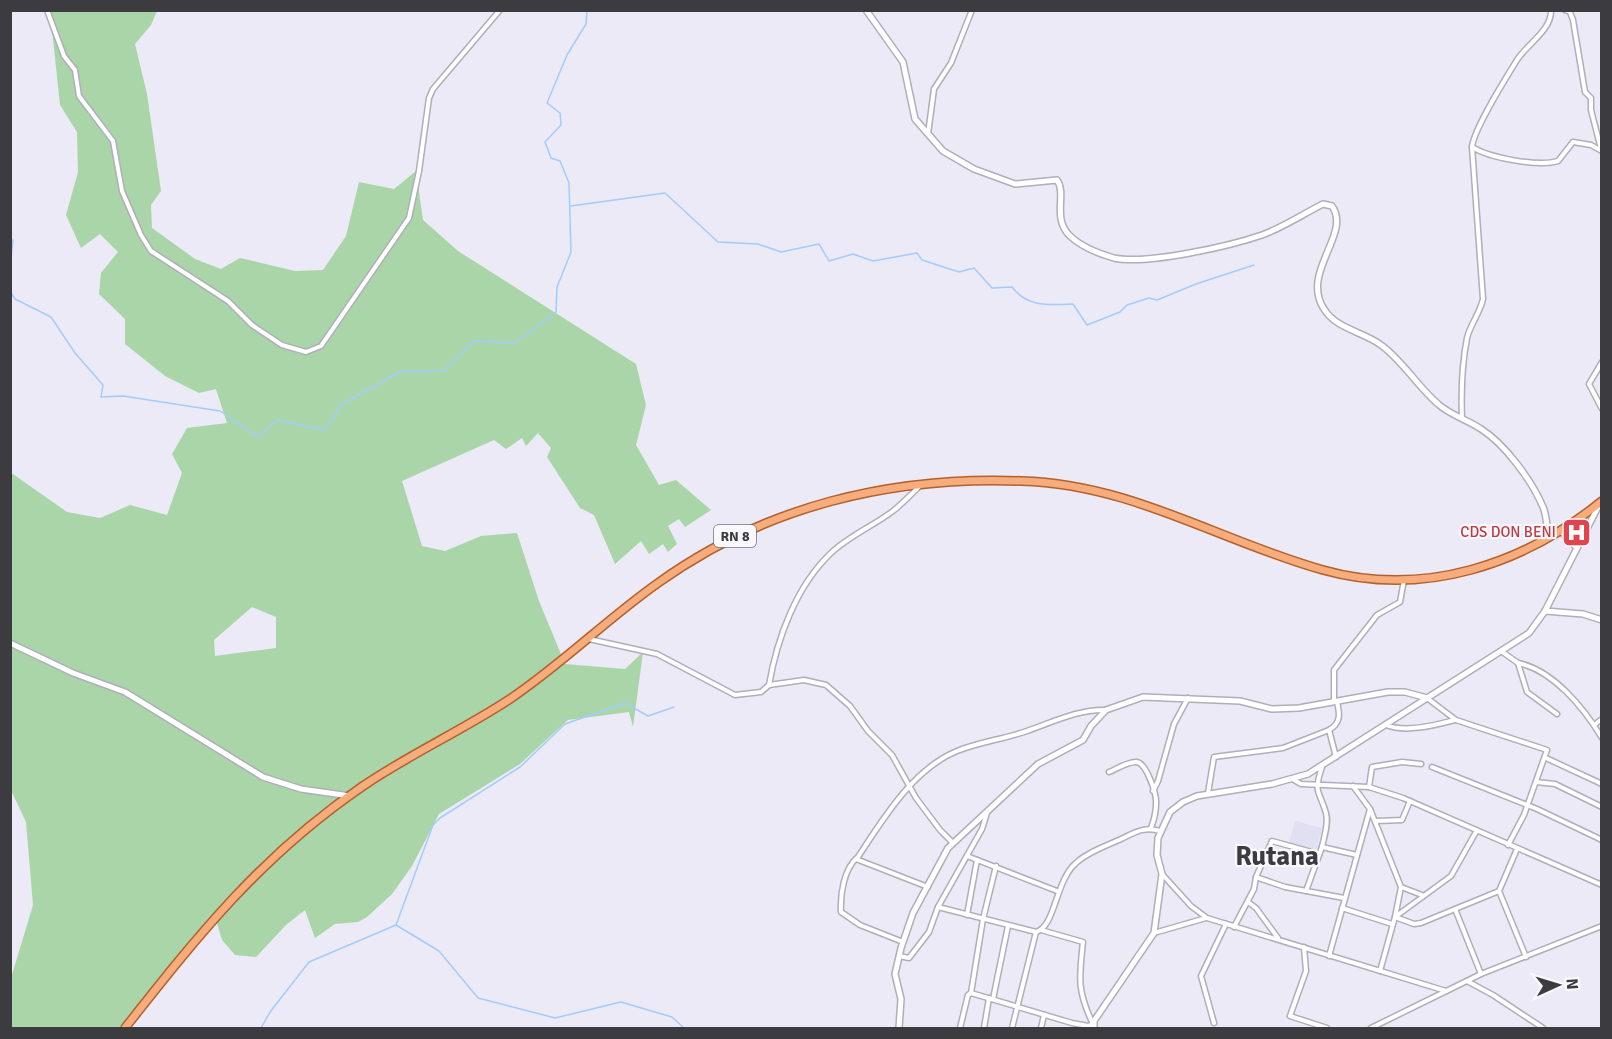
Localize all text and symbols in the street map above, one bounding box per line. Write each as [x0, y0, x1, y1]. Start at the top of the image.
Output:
hospital icon: CDS DON BENI [1561, 516, 1593, 548]
place label: CDS DON BENI [1460, 523, 1556, 541]
road number: RN 8 [714, 525, 756, 547]
district label: Rutana [1235, 840, 1319, 873]
north arrow [1528, 955, 1588, 1015]
text: N [1562, 978, 1582, 990]

